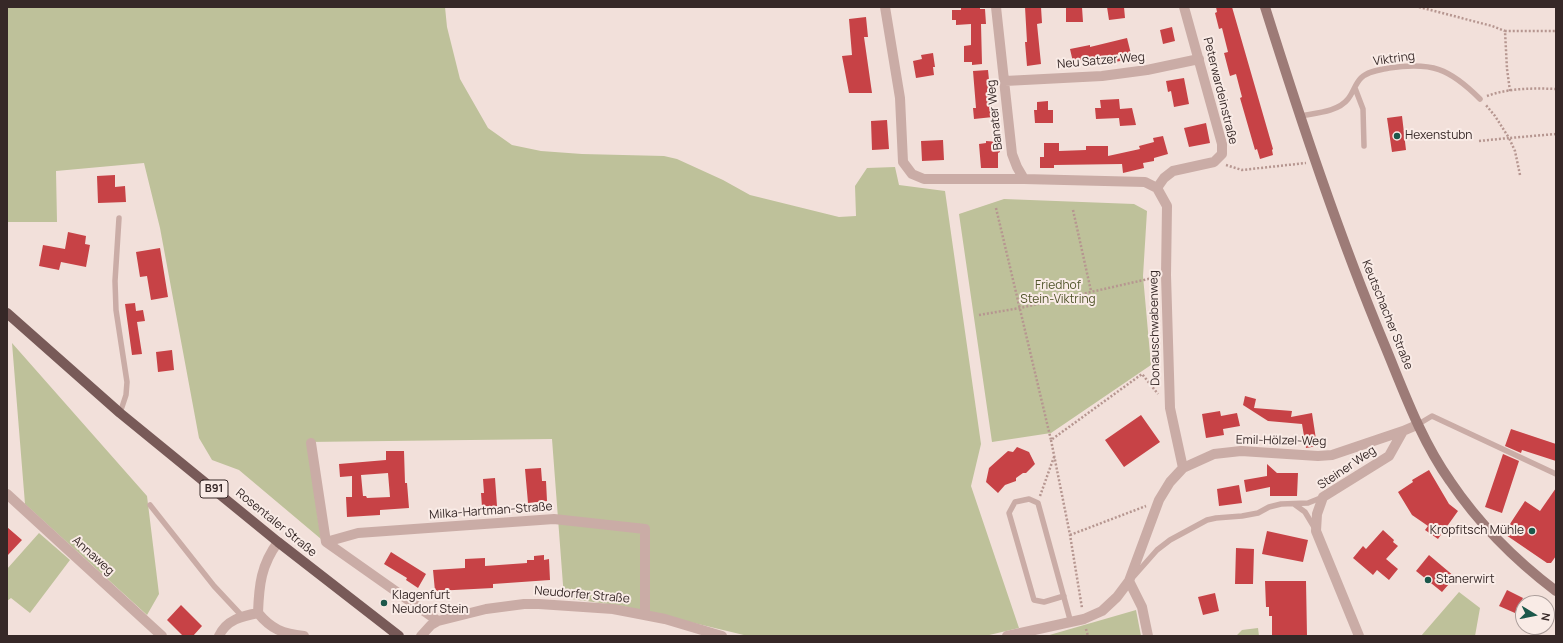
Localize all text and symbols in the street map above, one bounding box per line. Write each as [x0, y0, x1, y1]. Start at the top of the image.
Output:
street label: Peterwardeinstraße [1200, 36, 1240, 146]
street label: Viktring [1372, 49, 1416, 69]
street label: Neu Satzer Weg [1057, 50, 1145, 72]
street label: Banater Weg [984, 79, 1006, 151]
place label: Hexenstubn [1405, 129, 1472, 143]
marker: Hexenstubn [1392, 131, 1402, 141]
street label: Keutschacher Straße [1358, 258, 1416, 372]
street label: Donauschwabenweg [1147, 270, 1163, 386]
park label: Friedhof Stein-Viktring [1020, 279, 1096, 307]
street label: Emil-Hölzel-Weg [1236, 433, 1326, 449]
street label: Steiner Weg [1315, 443, 1379, 493]
road number: B91 [200, 480, 228, 498]
street label: Rosentaler Straße [233, 486, 319, 560]
street label: Milka-Hartman-Straße [429, 500, 553, 522]
place label: Kropfitsch Mühle [1430, 524, 1524, 538]
marker: Kropfitsch Mühle [1527, 526, 1537, 536]
street label: Annaweg [69, 533, 117, 579]
place label: Stanerwirt [1436, 573, 1494, 587]
marker: Stanerwirt [1423, 575, 1433, 585]
street label: Neudorfer Straße [534, 584, 630, 606]
place label: Klagenfurt Neudorf Stein [392, 589, 468, 617]
north arrow [1515, 595, 1555, 635]
marker: Klagenfurt Neudorf Stein [379, 598, 389, 608]
text: N [1538, 612, 1554, 622]

